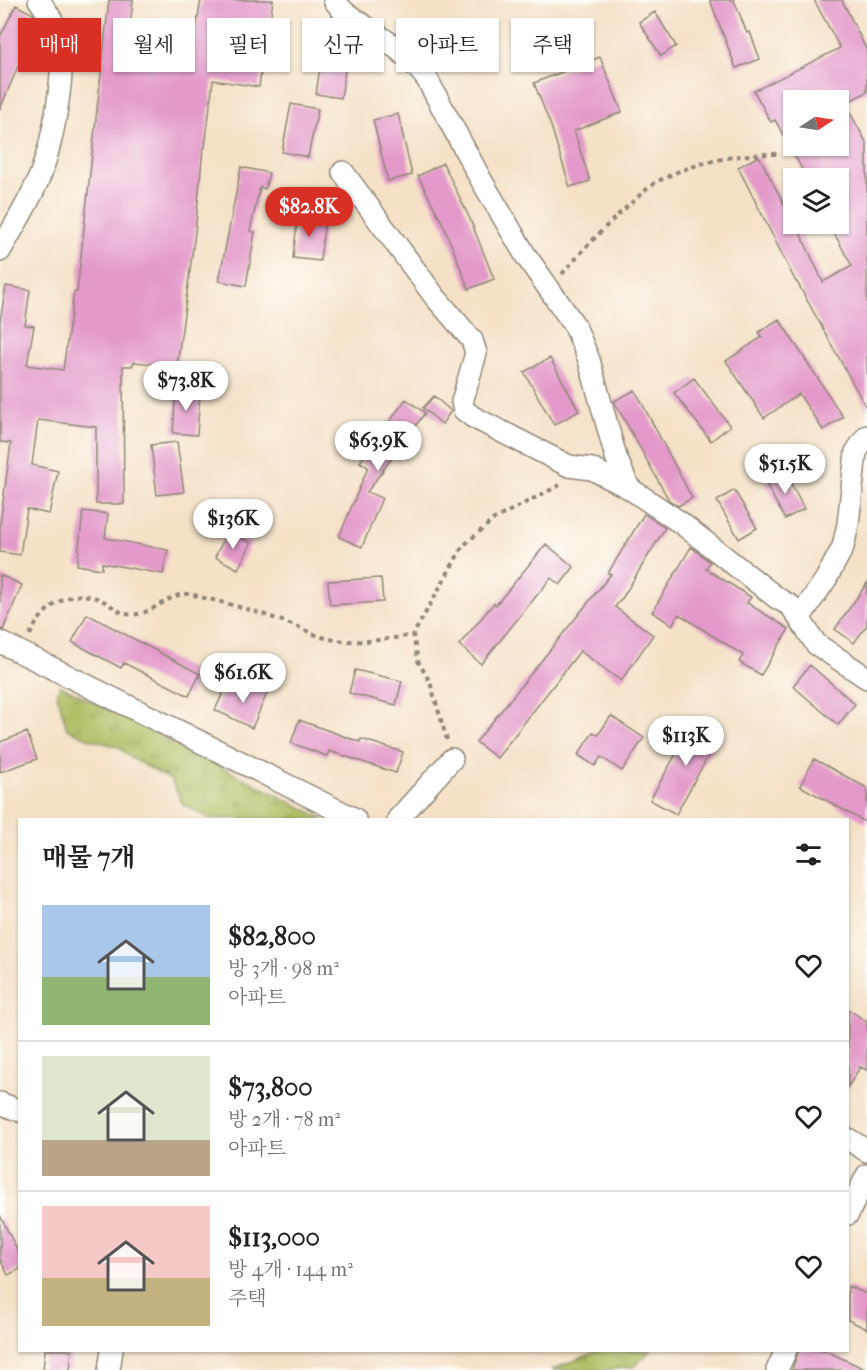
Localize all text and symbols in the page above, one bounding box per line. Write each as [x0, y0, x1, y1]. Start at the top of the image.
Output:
chip: 매매 [18, 18, 101, 72]
chip: 월세 [113, 18, 195, 72]
chip: 필터 [207, 18, 290, 72]
chip: 신규 [302, 18, 384, 72]
chip: 아파트 [396, 18, 499, 72]
chip: 주택 [511, 18, 594, 72]
north arrow [783, 90, 849, 156]
map controls [783, 90, 849, 234]
button: layers [783, 168, 849, 234]
pin: $82.8K [260, 187, 358, 238]
text: $82.8K [279, 195, 339, 218]
pin: $73.8K [137, 361, 235, 412]
text: $73.8K [157, 369, 215, 392]
pin: $63.9K [329, 421, 427, 472]
text: $63.9K [349, 429, 407, 452]
pin: $51.5K [736, 444, 834, 495]
text: $51.5K [758, 452, 812, 475]
pin: $136K [191, 499, 275, 550]
text: $136K [207, 507, 259, 530]
pin: $61.6K [194, 653, 292, 704]
text: $61.6K [214, 661, 272, 684]
pin: $113K [644, 716, 728, 767]
text: $113K [662, 724, 710, 747]
icon: filters [792, 838, 825, 871]
text: 매물 7개 [42, 842, 135, 873]
text: $82,800 [228, 921, 316, 952]
icon: home [90, 929, 162, 1001]
icon: heart [792, 949, 825, 982]
text: 방 3개 · 98 m² [228, 957, 339, 980]
text: 아파트 [228, 986, 286, 1009]
text: $73,800 [228, 1072, 313, 1103]
icon: home [90, 1080, 162, 1152]
icon: heart [792, 1100, 825, 1133]
text: 방 2개 · 78 m² [228, 1108, 340, 1131]
text: 아파트 [228, 1137, 286, 1160]
text: $113,000 [228, 1222, 320, 1253]
icon: home [90, 1230, 162, 1302]
icon: heart [792, 1250, 825, 1283]
text: 방 4개 · 144 m² [228, 1258, 353, 1281]
text: 주택 [228, 1287, 267, 1310]

